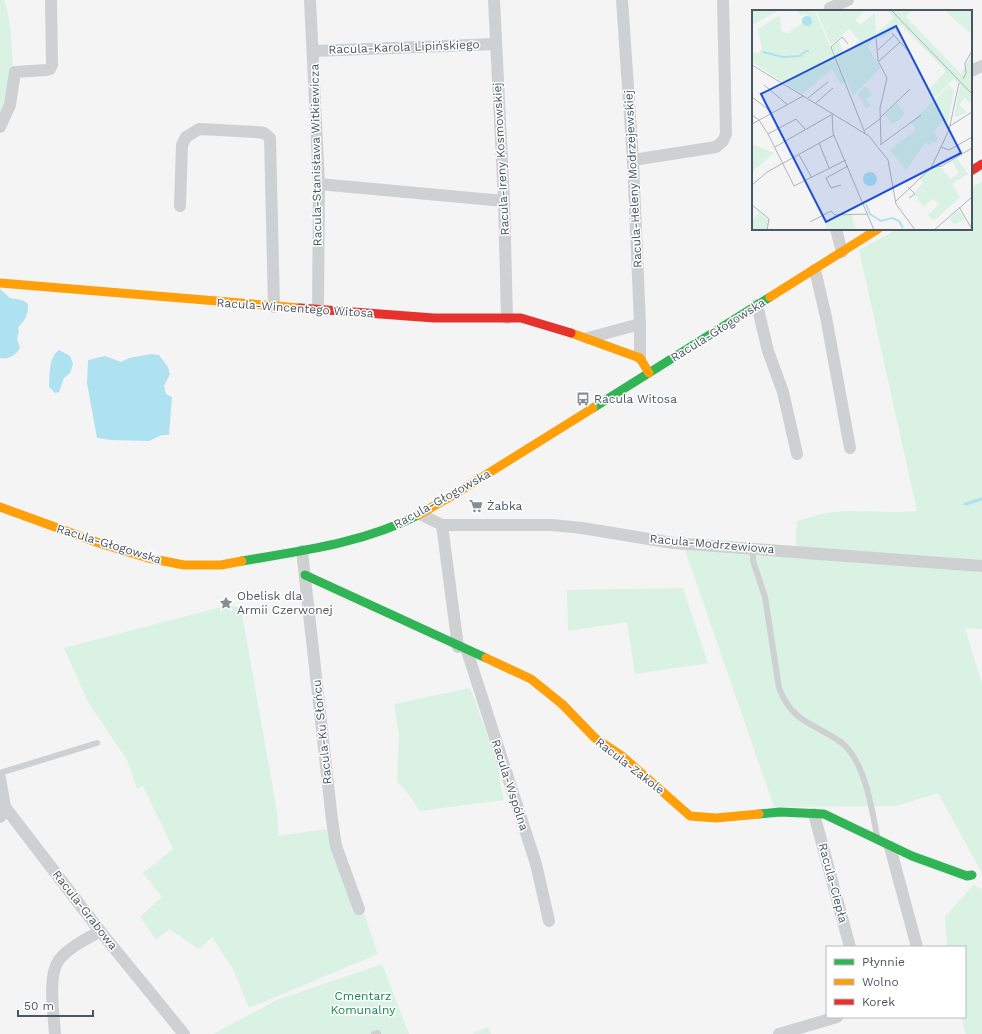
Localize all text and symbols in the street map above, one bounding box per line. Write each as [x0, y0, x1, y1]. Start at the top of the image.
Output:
inset map [752, 10, 972, 230]
street label: Racula-Karola Lipińskiego [328, 37, 480, 57]
street label: Racula-Stanisława Witkiewicza [307, 63, 325, 246]
street label: Racula-Ireny Kosmowskiej [490, 82, 512, 236]
street label: Racula-Heleny Modrzejewskiej [621, 90, 645, 268]
street label: Racula-Głogowska [668, 295, 768, 365]
street label: Racula-Wincentego Witosa [216, 296, 374, 320]
bus stop icon: Racula Witosa [575, 391, 591, 407]
place label: Racula Witosa [594, 392, 677, 406]
street label: Racula-Głogowska [391, 466, 493, 531]
supermarket icon: Żabka [468, 498, 484, 514]
place label: Żabka [487, 499, 523, 513]
street label: Racula-Głogowska [55, 521, 163, 567]
street label: Racula-Modrzewiowa [649, 532, 775, 556]
place label: Obelisk dla Armii Czerwonej [237, 589, 333, 617]
place icon: Obelisk dla Armii Czerwonej [218, 595, 234, 611]
street label: Racula-Ku Słońcu [310, 679, 334, 785]
street label: Racula-Zakole [593, 735, 667, 797]
street label: Racula-Wspólna [489, 738, 531, 833]
street label: Racula-Ciepła [816, 841, 850, 925]
street label: Racula-Grabowa [50, 868, 120, 953]
legend [826, 946, 966, 1018]
text: Płynnie [862, 955, 905, 969]
text: Wolno [862, 975, 899, 989]
park label: Cmentarz Komunalny [331, 989, 396, 1017]
scale bar [18, 992, 93, 1018]
text: Korek [862, 995, 895, 1009]
text: 50 m [24, 999, 54, 1013]

